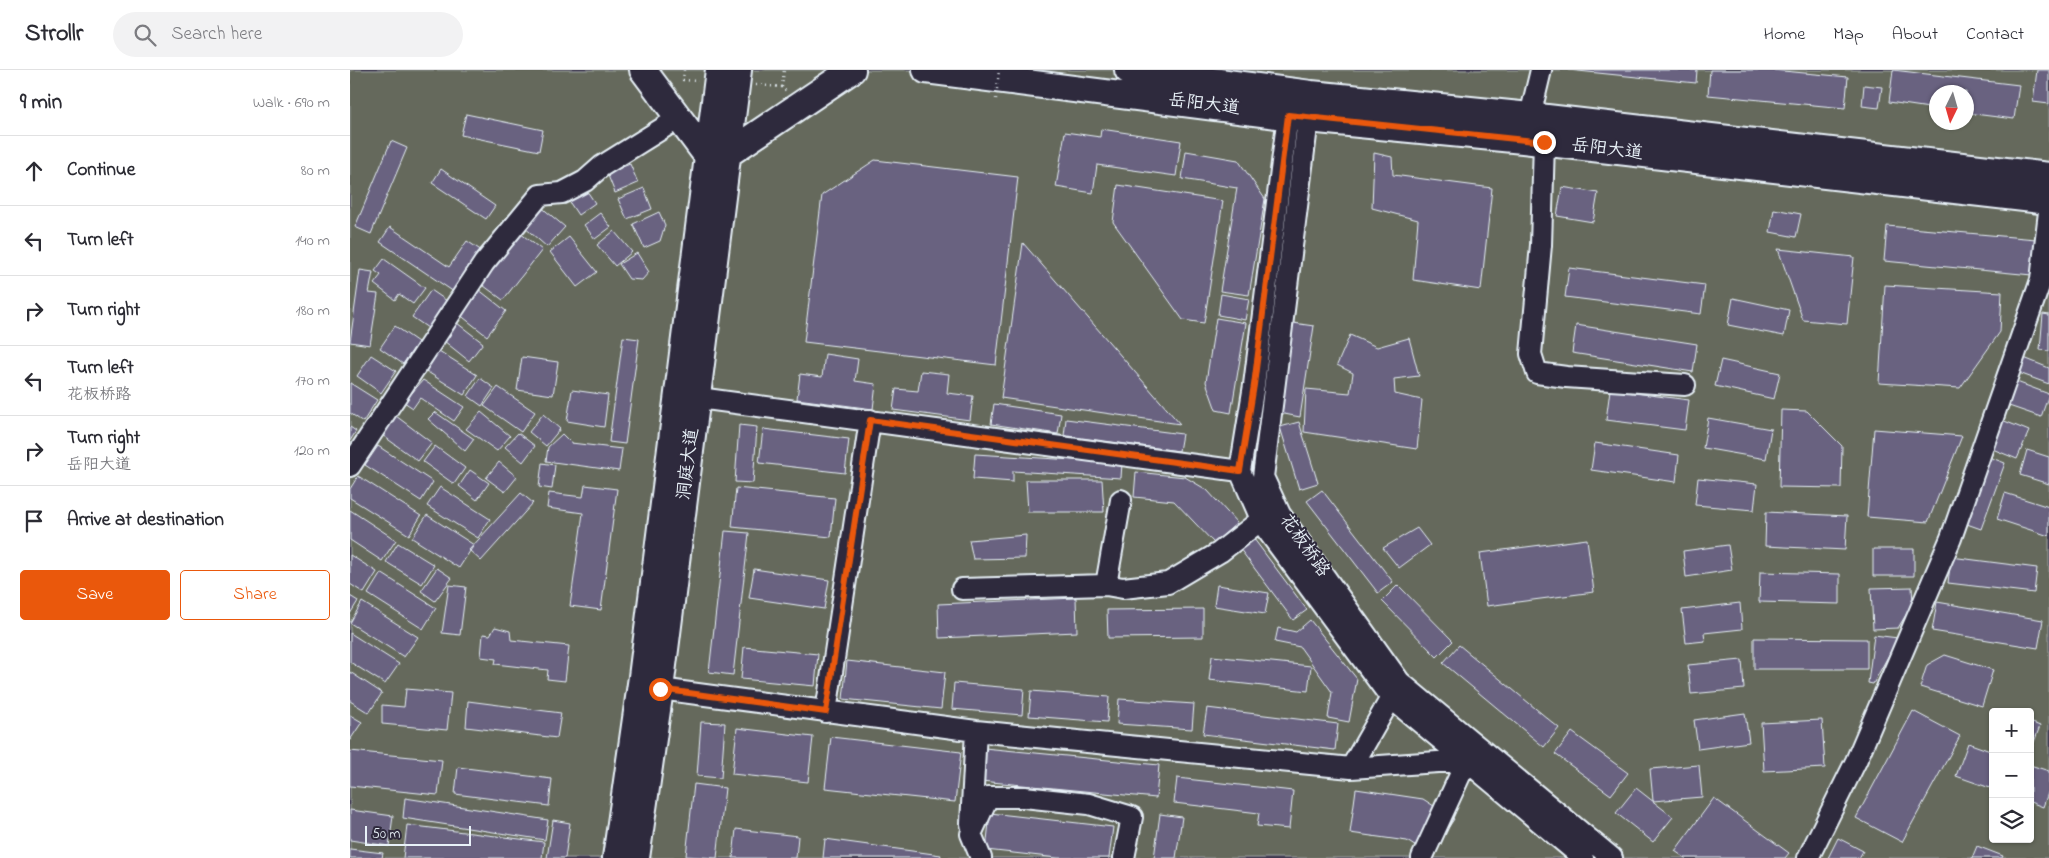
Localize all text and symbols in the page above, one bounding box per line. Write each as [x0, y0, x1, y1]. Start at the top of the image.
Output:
search box [113, 12, 463, 57]
text: Strollr [25, 17, 83, 52]
icon: search [131, 21, 159, 49]
text: Search here [171, 21, 262, 48]
text: Home [1764, 22, 1805, 48]
text: Map [1833, 22, 1864, 48]
text: About [1892, 22, 1938, 48]
text: Contact [1966, 22, 2024, 48]
north arrow [1929, 85, 1974, 130]
text: 9 min [20, 88, 62, 118]
street label: 岳阳大道 [1167, 88, 1241, 122]
text: Walk · 690 m [253, 91, 330, 115]
route end [1533, 131, 1556, 154]
street label: 岳阳大道 [1570, 133, 1644, 167]
icon: ahead [20, 157, 48, 185]
text: Continue [67, 157, 135, 184]
text: 80 m [301, 159, 330, 183]
icon: left [20, 227, 48, 255]
text: Turn left [67, 227, 134, 254]
text: 140 m [295, 229, 330, 253]
icon: right [20, 297, 48, 325]
text: Turn right [67, 297, 140, 324]
text: 180 m [296, 299, 330, 323]
text: Turn left [67, 355, 134, 382]
icon: left [20, 367, 48, 395]
text: 170 m [295, 369, 330, 393]
text: 花板桥路 [67, 383, 131, 407]
text: Turn right [67, 425, 140, 452]
street label: 洞庭大道 [672, 427, 706, 501]
icon: right [20, 437, 48, 465]
text: 120 m [294, 439, 330, 463]
text: 岳阳大道 [67, 453, 131, 477]
icon: arrive [20, 507, 48, 535]
text: Arrive at destination [67, 507, 224, 534]
street label: 花板桥路 [1273, 509, 1335, 583]
button: Save [20, 570, 170, 620]
button: Share [180, 570, 330, 620]
route start [649, 678, 672, 701]
map controls [1989, 708, 2034, 843]
button: + [1989, 708, 2034, 753]
button: − [1989, 753, 2034, 798]
button: layers [1989, 798, 2034, 843]
scale bar [365, 823, 471, 846]
text: 50 m [372, 824, 400, 845]

